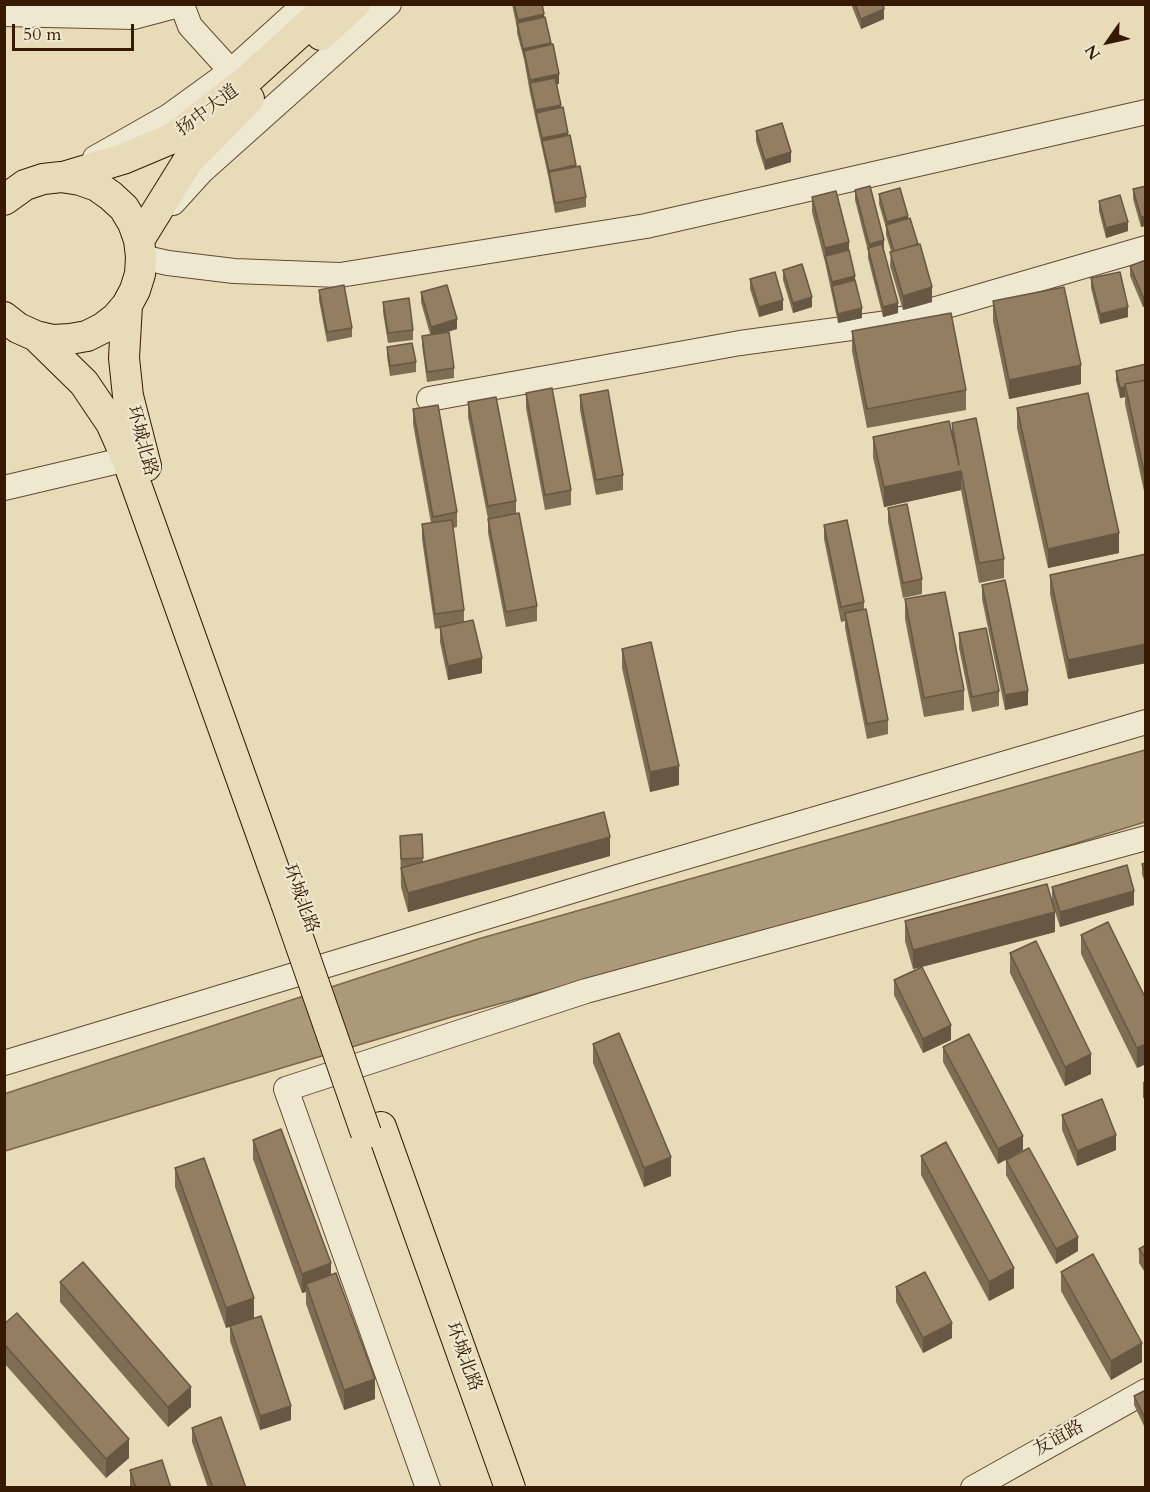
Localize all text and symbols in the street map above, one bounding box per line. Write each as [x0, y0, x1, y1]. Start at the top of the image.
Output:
scale bar [15, 12, 136, 50]
north arrow [1078, 12, 1138, 72]
text: 50 m [23, 22, 62, 47]
text: N [1080, 40, 1106, 64]
street label: 扬中大道 [173, 81, 243, 141]
street label: 环城北路 [121, 403, 161, 479]
street label: 环城北路 [278, 861, 322, 937]
street label: 环城北路 [441, 1319, 485, 1395]
street label: 友谊路 [1030, 1416, 1088, 1462]

